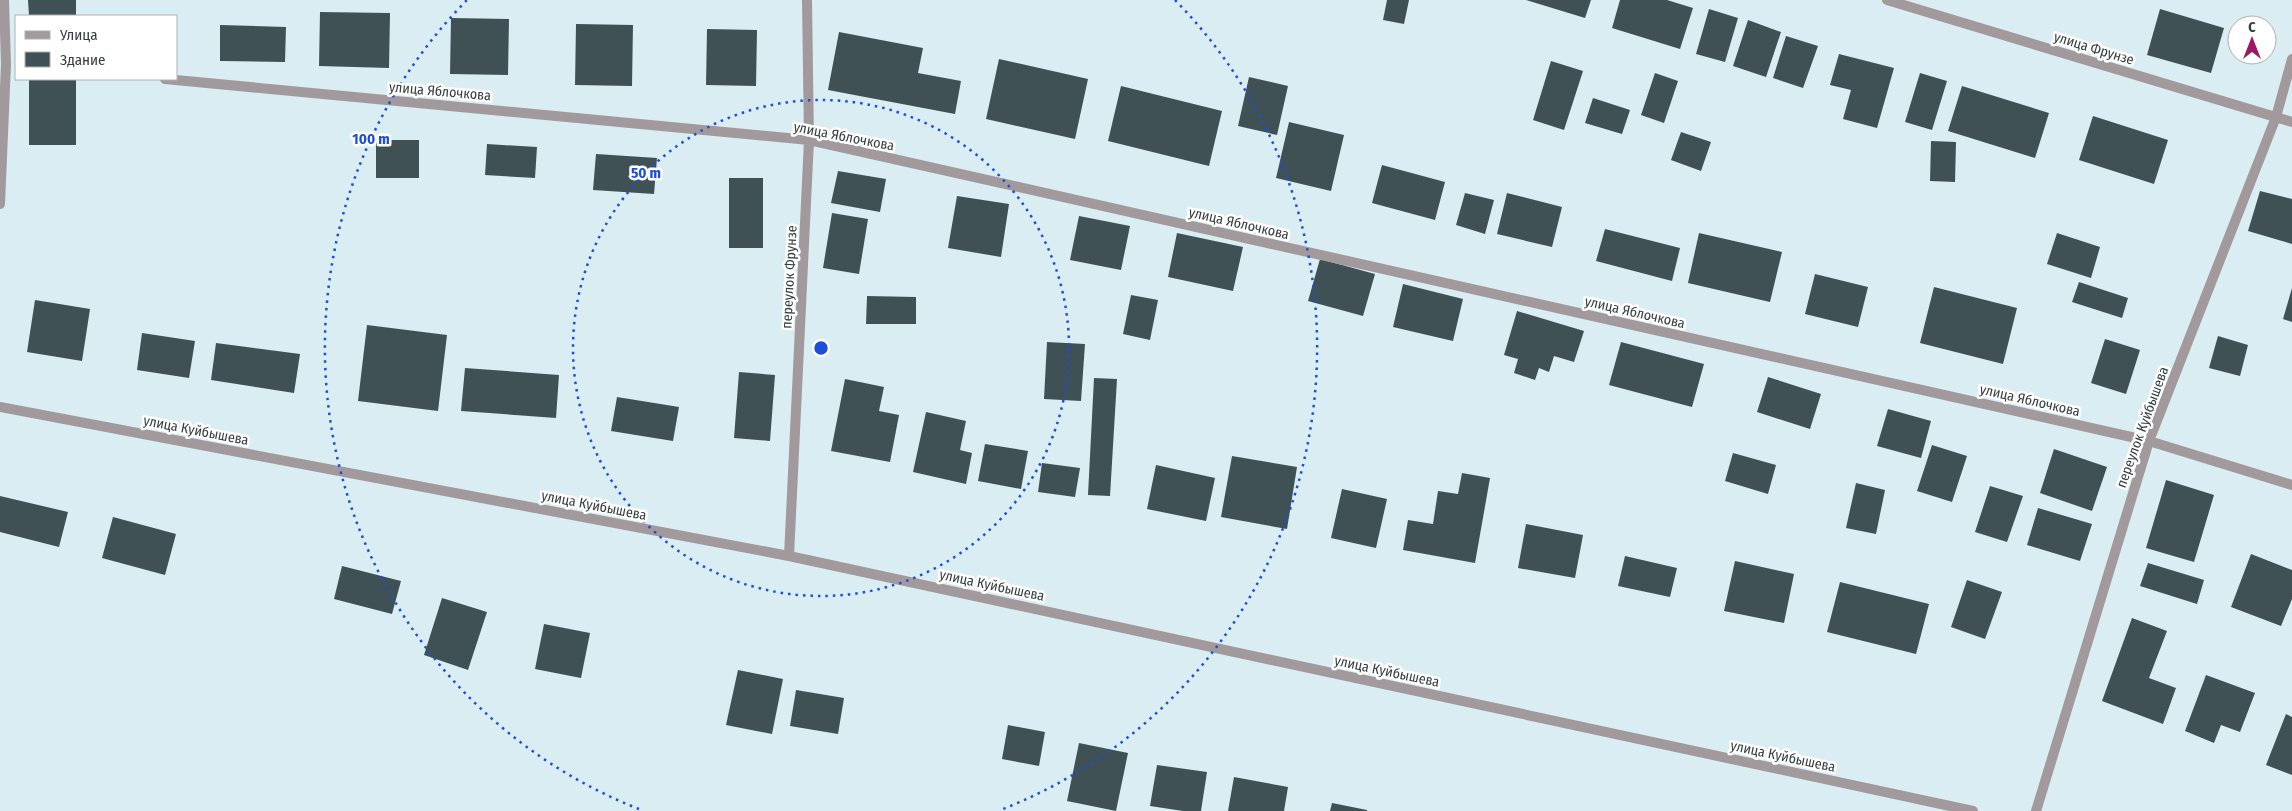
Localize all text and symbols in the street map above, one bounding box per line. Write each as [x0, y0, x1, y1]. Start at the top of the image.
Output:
legend [15, 15, 178, 80]
north arrow [2227, 15, 2277, 65]
text: С [2248, 19, 2256, 36]
text: Улица [59, 26, 98, 44]
street label: улица Фрунзе [2052, 28, 2136, 69]
text: Здание [60, 51, 106, 69]
street label: улица Яблочкова [388, 79, 492, 104]
street label: улица Яблочкова [792, 118, 896, 155]
text: 100 m [352, 130, 390, 148]
text: 50 m [631, 164, 661, 182]
street label: улица Яблочкова [1187, 204, 1291, 243]
street label: переулок Фрунзе [778, 225, 801, 329]
street label: улица Яблочкова [1583, 293, 1687, 332]
centre of rings [812, 339, 830, 357]
street label: переулок Куйбышева [2113, 364, 2172, 490]
street label: улица Яблочкова [1978, 381, 2082, 420]
street label: улица Куйбышева [142, 412, 250, 449]
street label: улица Куйбышева [540, 487, 648, 524]
street label: улица Куйбышева [938, 566, 1046, 605]
street label: улица Куйбышева [1333, 652, 1441, 691]
street label: улица Куйбышева [1729, 737, 1837, 776]

